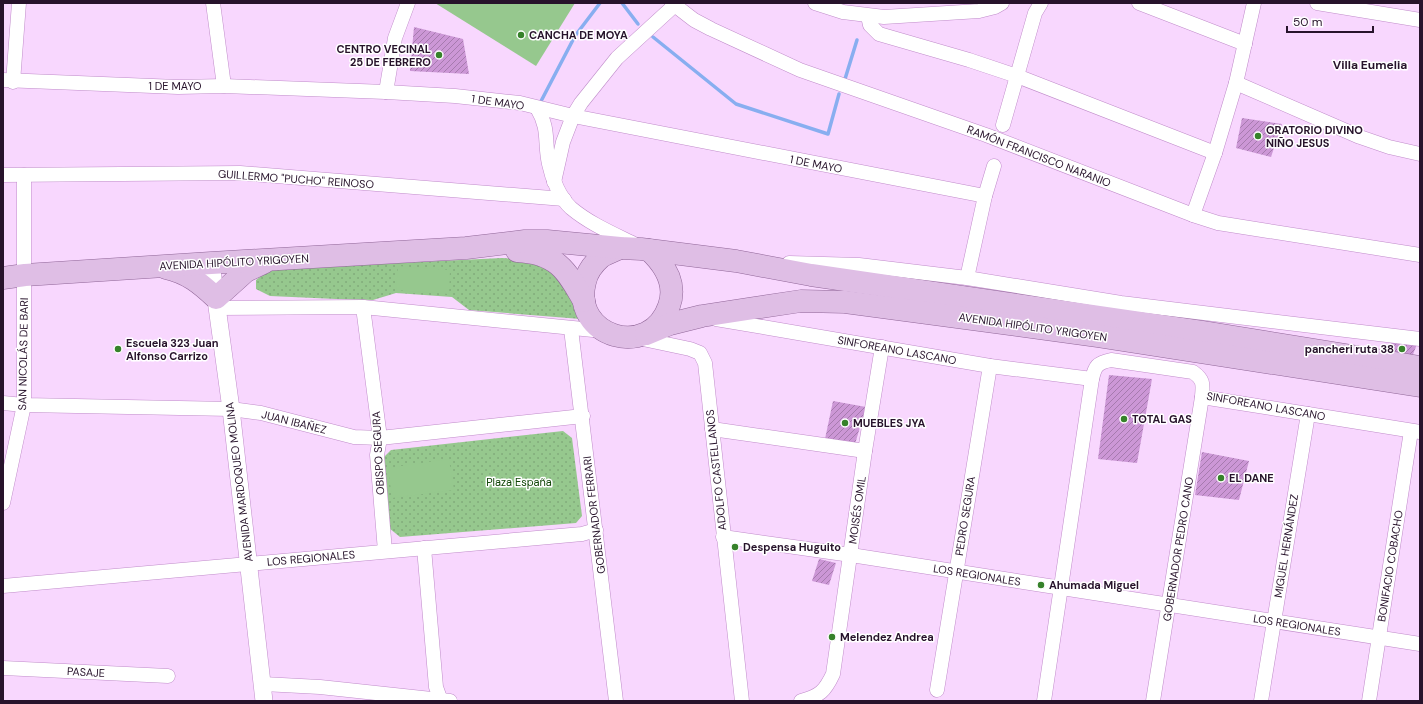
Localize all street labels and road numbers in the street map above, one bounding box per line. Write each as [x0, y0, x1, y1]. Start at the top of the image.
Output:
street label: 1 DE MAYO [148, 79, 202, 93]
street label: 1 DE MAYO [471, 91, 525, 113]
street label: RAMÓN FRANCISCO NARANIO [965, 122, 1113, 190]
street label: 1 DE MAYO [789, 152, 843, 176]
street label: GUILLERMO "PUCHO" REINOSO [218, 167, 374, 191]
street label: AVENIDA HIPÓLITO YRIGOYEN [159, 251, 309, 273]
street label: SAN NICOLÁS DE BARI [15, 297, 31, 411]
street label: AVENIDA HIPÓLITO YRIGOYEN [958, 310, 1108, 344]
street label: SINFOREANO LASCANO [836, 333, 958, 367]
street label: SINFOREANO LASCANO [1205, 389, 1327, 423]
street label: AVENIDA MARDOQUEO MOLINA [222, 401, 256, 563]
street label: JUAN IBAÑEZ [260, 407, 328, 437]
street label: ADOLFO CASTELLANOS [703, 409, 729, 531]
street label: OBISPO SEGURA [369, 411, 387, 495]
street label: GOBERNADOR FERRARI [580, 455, 608, 575]
street label: MOISÉS OMIL [845, 475, 869, 545]
street label: PEDRO SEGURA [952, 475, 978, 557]
street label: GOBERNADOR PEDRO CANO [1160, 476, 1196, 622]
street label: MIGUEL HERNÁNDEZ [1271, 493, 1301, 599]
street label: BONIFACIO COBACHO [1374, 509, 1406, 623]
street label: LOS REGIONALES [266, 547, 356, 569]
street label: LOS REGIONALES [932, 561, 1022, 589]
street label: LOS REGIONALES [1252, 611, 1342, 639]
street label: PASAJE [67, 664, 105, 680]

